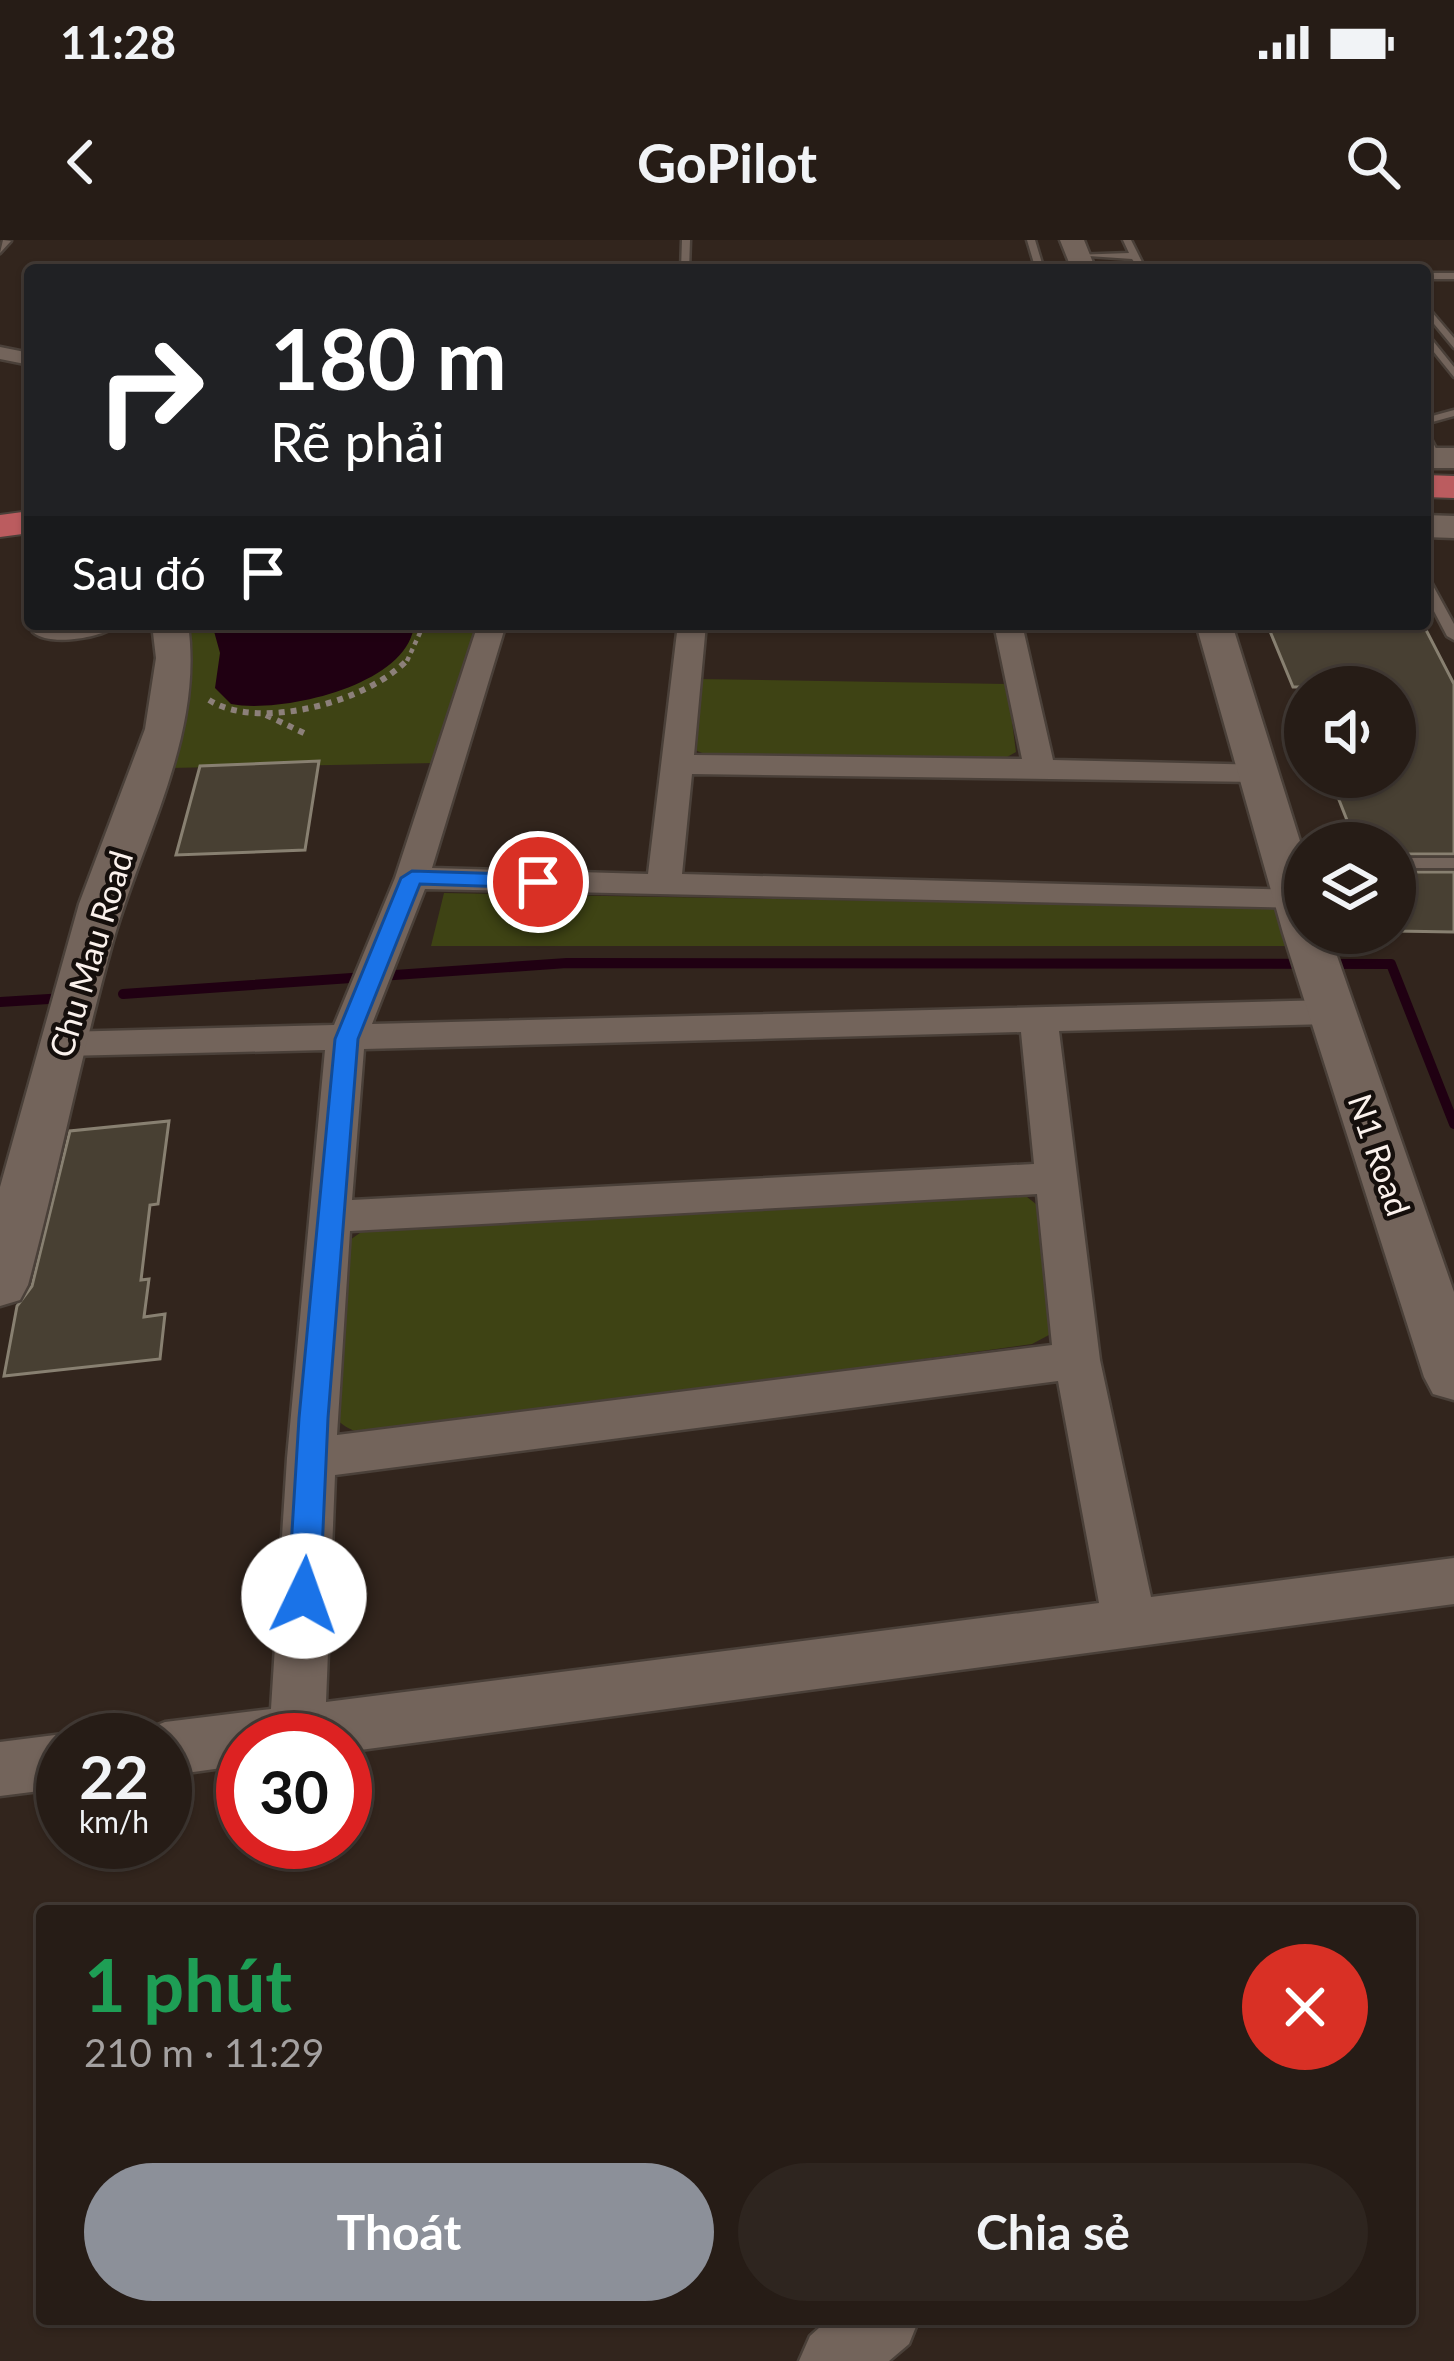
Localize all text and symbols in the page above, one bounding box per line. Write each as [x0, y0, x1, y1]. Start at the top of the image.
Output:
text: 11:28 [60, 15, 176, 69]
icon: back [48, 129, 114, 195]
icon: search [1340, 129, 1406, 195]
text: GoPilot [637, 130, 817, 195]
text: 180 m [270, 307, 507, 408]
icon: right [72, 312, 228, 468]
text: Rẽ phải [270, 409, 445, 474]
icon: arrive [230, 540, 296, 606]
text: Sau đó [72, 546, 206, 600]
map controls [1284, 666, 1416, 954]
button: sound [1284, 666, 1416, 798]
button: layers [1284, 822, 1416, 954]
pin [487, 831, 589, 933]
street label: Chu Mau Road [40, 846, 140, 1062]
icon: arrive [505, 849, 571, 915]
street label: N1 Road [1341, 1089, 1419, 1221]
position arrow [241, 1533, 367, 1659]
speed limit sign: 30 [216, 1713, 372, 1869]
text: 22 [79, 1740, 149, 1812]
text: km/h [79, 1803, 149, 1839]
text: 1 phút [84, 1941, 292, 2027]
button: close [1242, 1944, 1368, 2070]
text: 210 m · 11:29 [84, 2029, 324, 2075]
button: Thoát [84, 2163, 714, 2301]
button: Chia sẻ [738, 2163, 1368, 2301]

